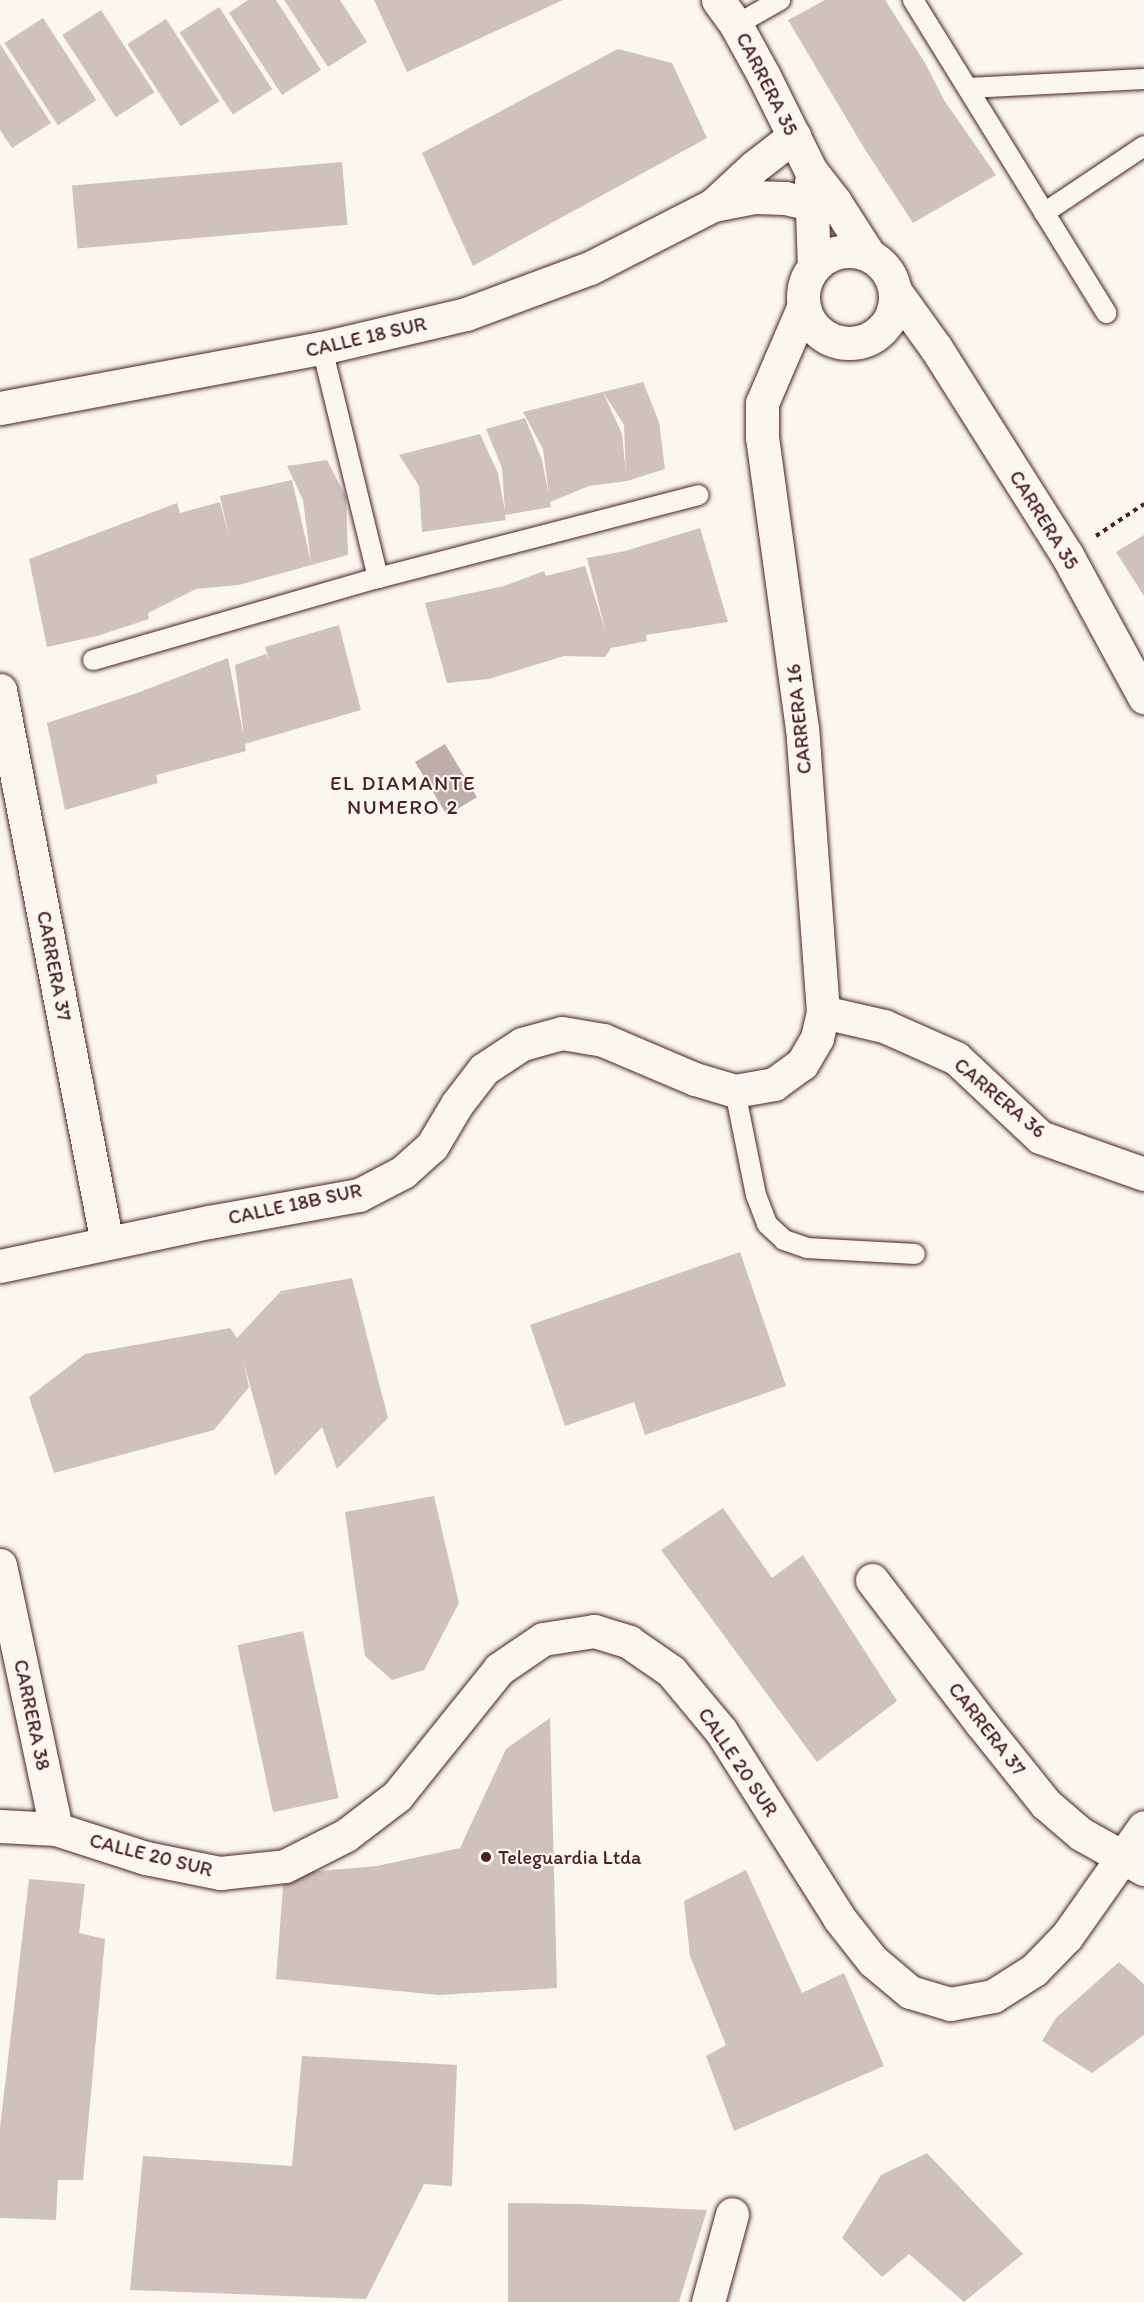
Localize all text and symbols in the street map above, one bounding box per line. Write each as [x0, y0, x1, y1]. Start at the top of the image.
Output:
street label: CARRERA 35 [731, 28, 803, 140]
street label: CALLE 18 SUR [303, 311, 429, 363]
street label: CARRERA 35 [1004, 466, 1084, 574]
street label: CARRERA 16 [781, 663, 817, 775]
district label: EL DIAMANTE NUMERO 2 [330, 770, 476, 820]
street label: CARRERA 37 [32, 909, 76, 1023]
street label: CARRERA 36 [949, 1053, 1051, 1143]
street label: CALLE 18B SUR [226, 1178, 364, 1230]
street label: CARRERA 38 [9, 1657, 55, 1773]
street label: CARRERA 37 [943, 1678, 1031, 1780]
street label: CALLE 20 SUR [693, 1703, 783, 1821]
street label: CALLE 20 SUR [87, 1828, 215, 1882]
place label: Teleguardia Ltda [498, 1845, 641, 1869]
marker: Teleguardia Ltda [479, 1850, 493, 1864]

